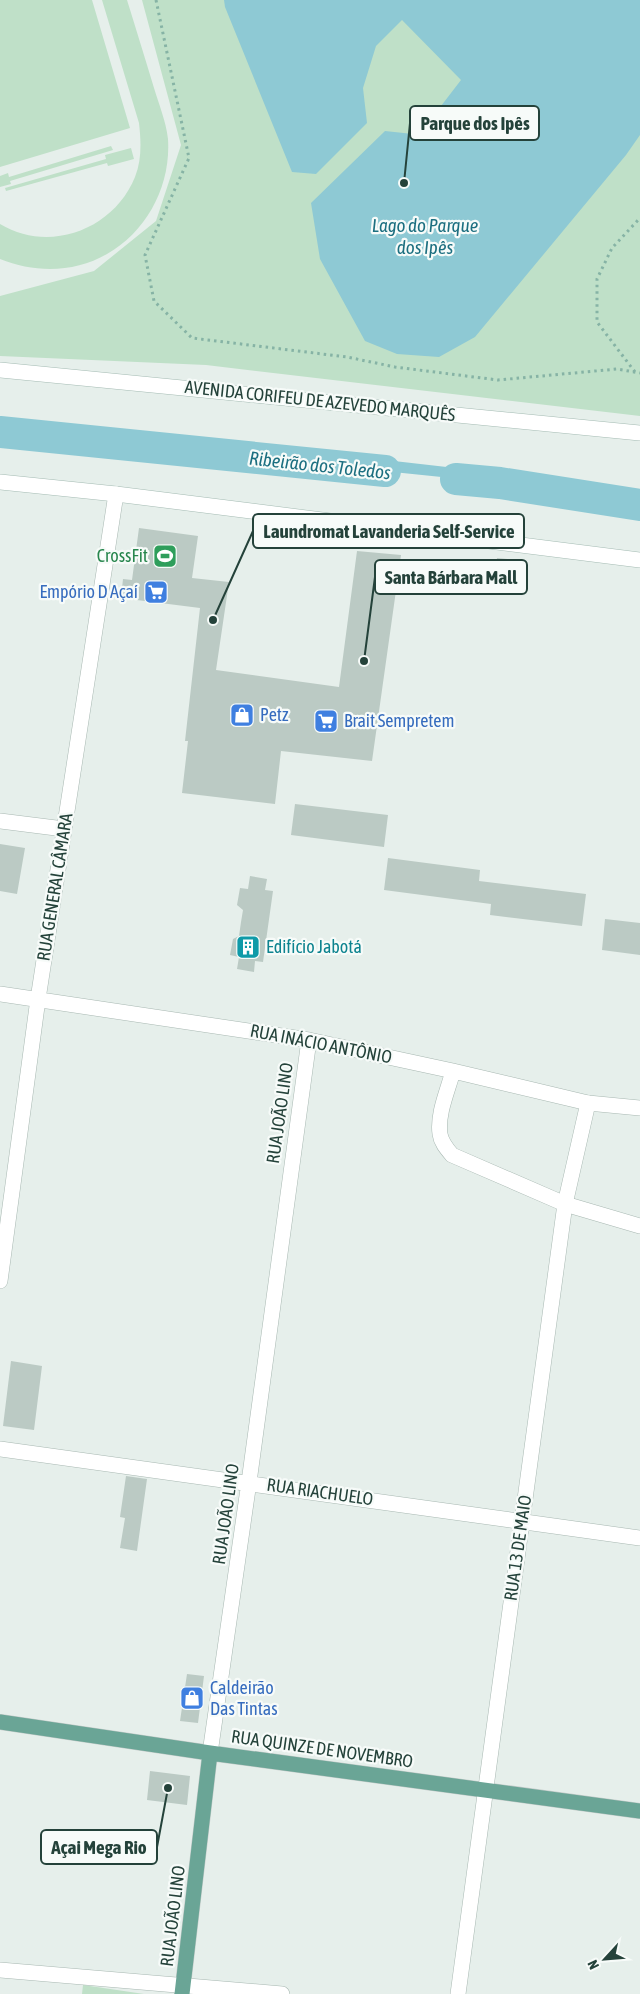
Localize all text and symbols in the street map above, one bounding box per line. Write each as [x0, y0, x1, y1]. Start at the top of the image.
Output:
callout: Parque dos Ipês [410, 106, 539, 140]
text: Parque dos Ipês [420, 112, 530, 134]
water label: Lago do Parque dos Ipês [372, 214, 478, 258]
street label: AVENIDA CORIFEU DE AZEVEDO MARQUÊS [184, 376, 457, 425]
water label: Ribeirão dos Toledos [248, 447, 392, 483]
callout: Laundromat Lavanderia Self-Service [253, 514, 524, 548]
text: Laundromat Lavanderia Self-Service [263, 520, 515, 542]
sports icon: CrossFit [152, 543, 178, 569]
place label: CrossFit [97, 545, 148, 566]
callout: Santa Bárbara Mall [375, 560, 527, 594]
text: Santa Bárbara Mall [385, 566, 518, 588]
supermarket icon: Empório D Açaí [143, 579, 169, 605]
place label: Empório D Açaí [39, 581, 138, 602]
shop icon: Petz [229, 702, 255, 728]
place label: Petz [260, 704, 289, 725]
supermarket icon: Brait Sempretem [313, 708, 339, 734]
place label: Brait Sempretem [344, 710, 454, 731]
street label: RUA GENERAL CÂMARA [32, 811, 77, 962]
building icon: Edifício Jabotá [235, 934, 261, 960]
place label: Edifício Jabotá [266, 936, 362, 957]
street label: RUA INÁCIO ANTÔNIO [248, 1019, 394, 1068]
street label: RUA JOÃO LINO [262, 1061, 297, 1165]
street label: RUA JOÃO LINO [208, 1462, 243, 1566]
street label: RUA RIACHUELO [265, 1474, 375, 1509]
street label: RUA 13 DE MAIO [500, 1494, 535, 1602]
place label: Caldeirão Das Tintas [210, 1677, 278, 1719]
shop icon: Caldeirão Das Tintas [179, 1685, 205, 1711]
street label: RUA QUINZE DE NOVEMBRO [230, 1725, 414, 1772]
callout: Açai Mega Rio [41, 1830, 157, 1864]
text: Açai Mega Rio [50, 1836, 147, 1858]
street label: RUA JOÃO LINO [156, 1864, 189, 1968]
north arrow [580, 1934, 630, 1984]
text: N [584, 1957, 602, 1972]

